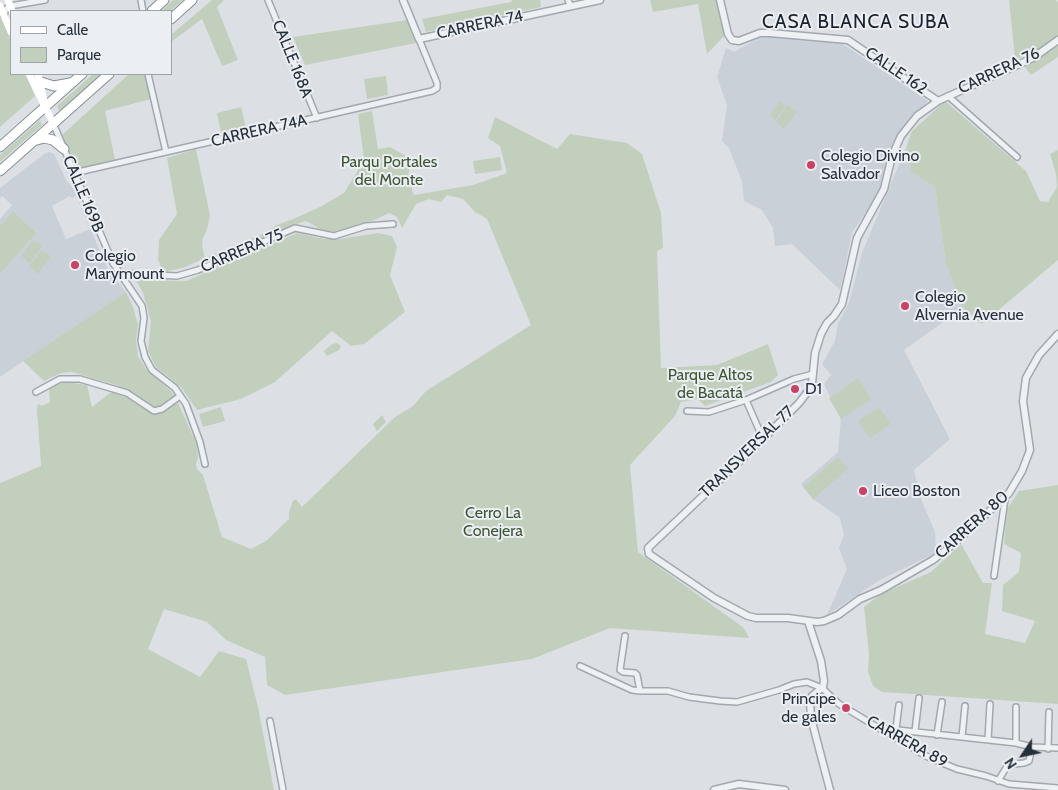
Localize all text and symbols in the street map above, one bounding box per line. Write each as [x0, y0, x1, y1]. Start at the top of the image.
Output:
street label: CARRERA 74 [435, 6, 525, 44]
legend [10, 10, 172, 75]
district label: CASA BLANCA SUBA [760, 11, 952, 33]
street label: CALLE 168A [268, 17, 316, 101]
text: Calle [57, 21, 88, 39]
street label: CALLE 162 [861, 43, 931, 99]
street label: CARRERA 76 [955, 44, 1043, 98]
text: Parque [57, 46, 101, 64]
street label: CARRERA 74A [209, 111, 309, 151]
place label: Colegio Divino Salvador [821, 146, 919, 184]
park label: Parqu Portales del Monte [341, 152, 437, 190]
street label: CALLE 169B [58, 153, 108, 235]
marker: Colegio Divino Salvador [805, 159, 817, 171]
street label: CARRERA 75 [198, 225, 286, 277]
place label: Colegio Marymount [85, 246, 164, 284]
marker: Colegio Marymount [69, 259, 81, 271]
place label: Colegio Alvernia Avenue [915, 287, 1024, 325]
marker: Colegio Alvernia Avenue [899, 300, 911, 312]
park label: Parque Altos de Bacatá [668, 365, 752, 403]
place label: D1 [805, 379, 822, 399]
marker: D1 [789, 383, 801, 395]
street label: TRANSVERSAL 77 [696, 402, 798, 502]
place label: Liceo Boston [873, 481, 960, 501]
marker: Liceo Boston [857, 485, 869, 497]
street label: CARRERA 80 [931, 487, 1013, 563]
park label: Cerro La Conejera [463, 503, 523, 541]
place label: Principe de gales [781, 689, 836, 727]
marker: Principe de gales [840, 702, 852, 714]
street label: CARRERA 89 [863, 712, 951, 772]
north arrow [998, 730, 1048, 780]
text: N [1000, 754, 1021, 773]

